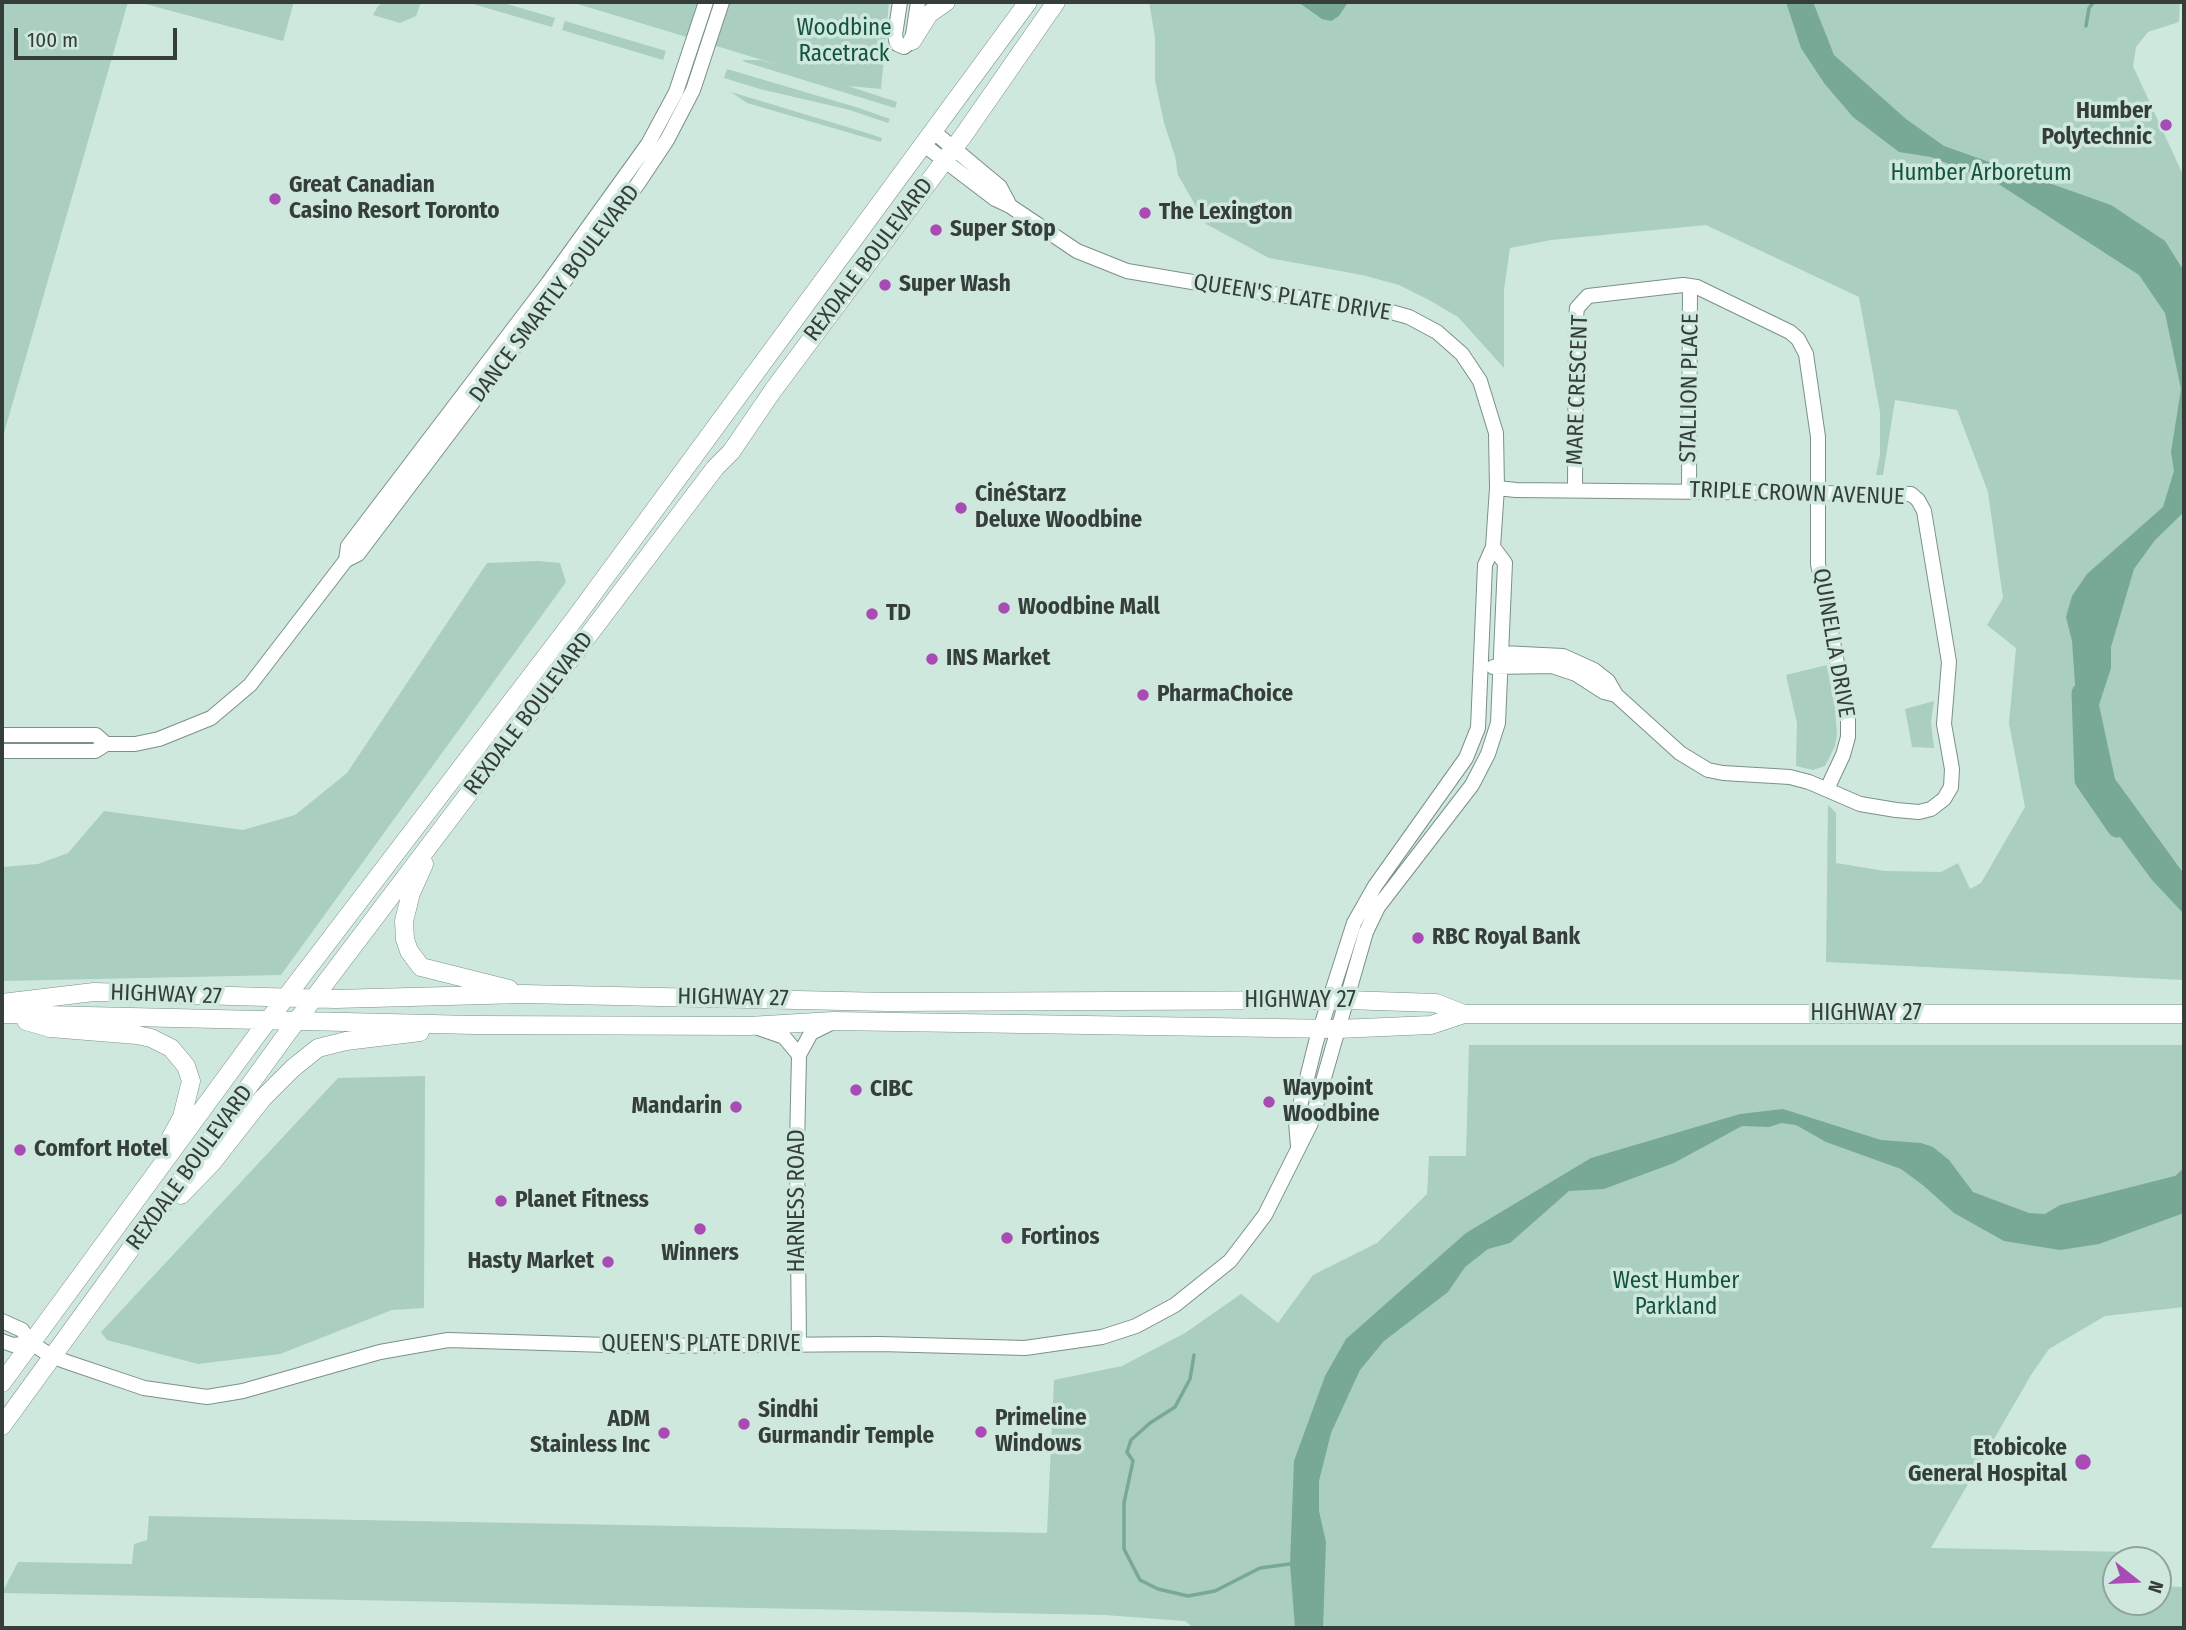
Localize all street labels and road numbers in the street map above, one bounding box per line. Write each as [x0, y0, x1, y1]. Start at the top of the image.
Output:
street label: REXDALE BOULEVARD [799, 173, 939, 347]
street label: DANCE SMARTLY BOULEVARD [464, 180, 646, 408]
street label: QUEEN'S PLATE DRIVE [1191, 269, 1393, 327]
street label: STALLION PLACE [1675, 313, 1705, 463]
street label: MARE CRESCENT [1562, 314, 1594, 466]
street label: TRIPLE CROWN AVENUE [1689, 476, 1905, 512]
street label: QUINELLA DRIVE [1806, 566, 1860, 720]
street label: REXDALE BOULEVARD [459, 627, 599, 801]
street label: HIGHWAY 27 [110, 979, 222, 1011]
street label: HIGHWAY 27 [677, 983, 789, 1013]
street label: HIGHWAY 27 [1244, 987, 1356, 1015]
street label: HIGHWAY 27 [1810, 1000, 1922, 1028]
street label: REXDALE BOULEVARD [121, 1080, 259, 1256]
street label: HARNESS ROAD [784, 1129, 812, 1273]
street label: QUEEN'S PLATE DRIVE [601, 1331, 801, 1359]

